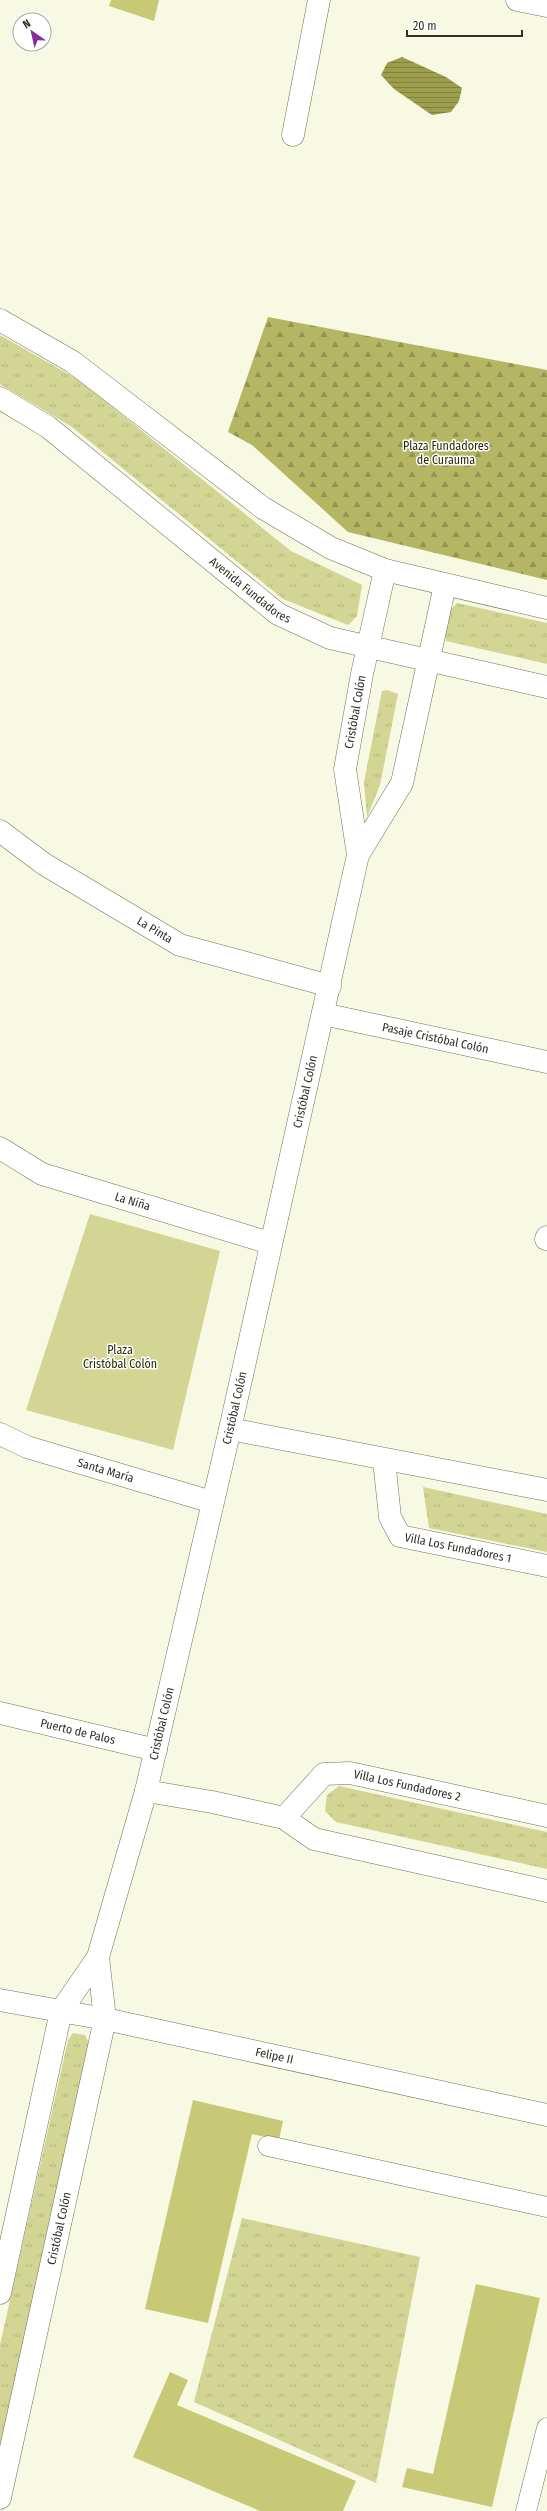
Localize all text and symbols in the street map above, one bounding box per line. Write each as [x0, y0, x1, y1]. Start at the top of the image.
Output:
north arrow [12, 12, 52, 52]
scale bar [407, 12, 522, 38]
text: N [20, 17, 33, 31]
text: 20 m [413, 19, 437, 33]
park label: Plaza Fundadores de Curauma [403, 439, 489, 467]
street label: Avenida Fundadores [207, 554, 293, 626]
street label: Cristóbal Colón [342, 674, 369, 750]
street label: La Pinta [134, 914, 175, 946]
street label: Pasaje Cristóbal Colón [381, 1020, 490, 1056]
street label: Cristóbal Colón [290, 1054, 320, 1129]
street label: La Niña [113, 1189, 152, 1213]
park label: Plaza Cristóbal Colón [83, 1343, 157, 1371]
street label: Cristóbal Colón [220, 1370, 250, 1446]
street label: Santa María [76, 1455, 136, 1485]
street label: Villa Los Fundadores 1 [404, 1530, 513, 1566]
street label: Cristóbal Colón [146, 1686, 177, 1761]
street label: Puerto de Palos [39, 1716, 117, 1747]
street label: Villa Los Fundadores 2 [352, 1767, 462, 1804]
street label: Felipe II [254, 2045, 295, 2067]
street label: Cristóbal Colón [44, 2191, 74, 2266]

